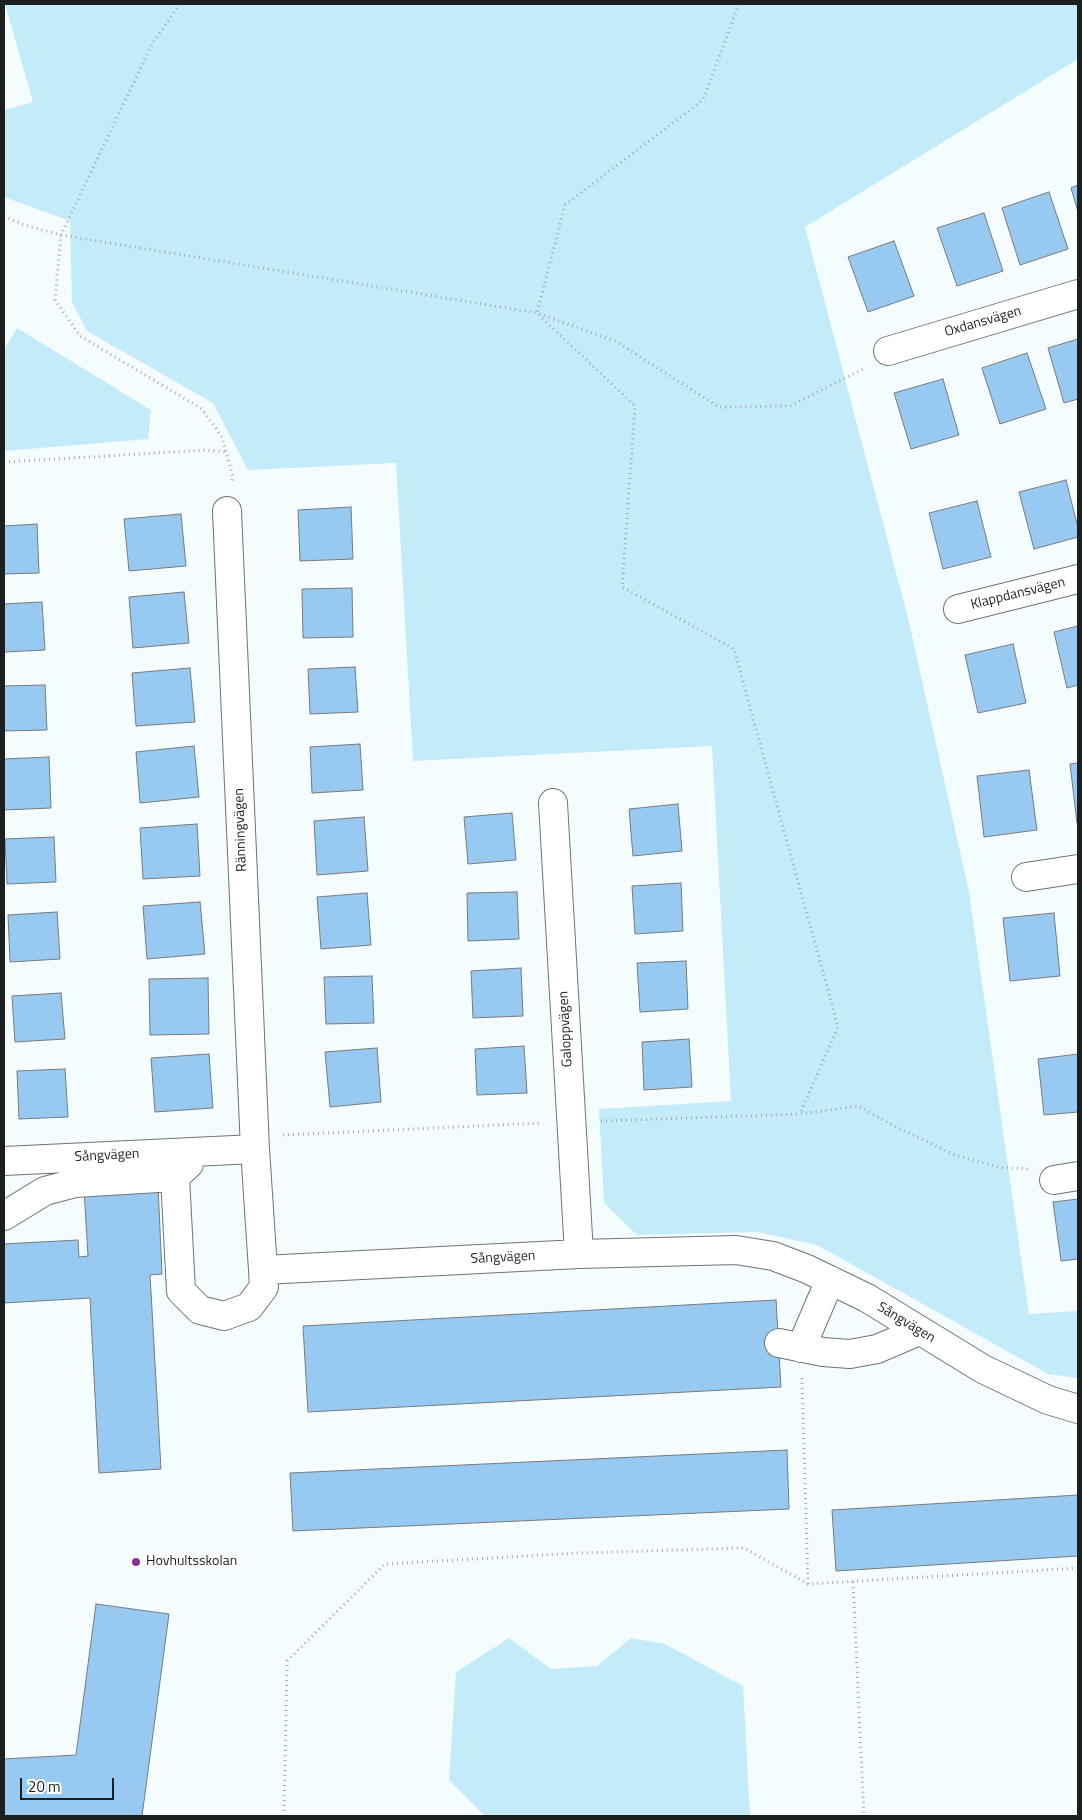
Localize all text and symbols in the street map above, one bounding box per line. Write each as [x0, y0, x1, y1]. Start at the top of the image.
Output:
street label: Oxdansvägen [943, 303, 1023, 341]
street label: Klappdansvägen [969, 574, 1067, 614]
street label: Ränningvägen [231, 788, 251, 872]
street label: Galoppvägen [556, 990, 576, 1068]
street label: Sångvägen [74, 1146, 140, 1166]
street label: Sångvägen [470, 1248, 536, 1268]
street label: Sångvägen [874, 1299, 938, 1347]
place label: Hovhultsskolan [146, 1554, 237, 1570]
marker: Hovhultsskolan [130, 1556, 142, 1568]
scale bar [22, 1768, 116, 1800]
text: 20 m [28, 1775, 61, 1798]

